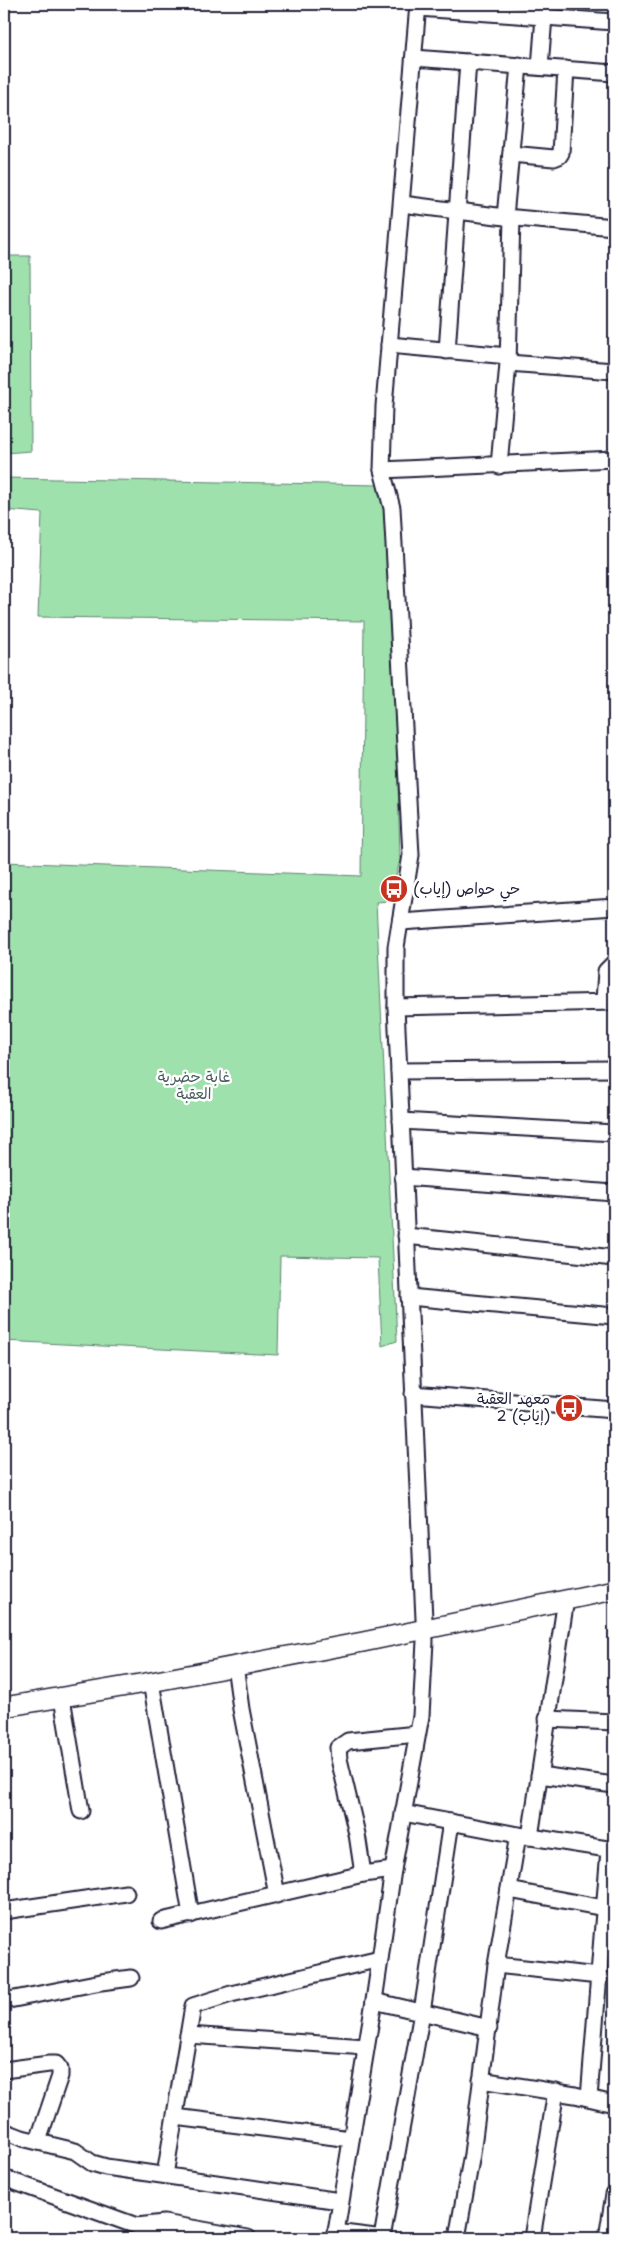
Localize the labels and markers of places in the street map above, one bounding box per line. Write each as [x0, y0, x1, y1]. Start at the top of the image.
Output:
bus stop icon: حي حواص (إياب) [379, 874, 409, 904]
place label: حي حواص (إياب) [413, 879, 520, 902]
place label: معهد العقبة 2 (إياب) [477, 1389, 550, 1426]
bus stop icon: معهد العقبة 2 (إياب) [554, 1393, 584, 1423]

